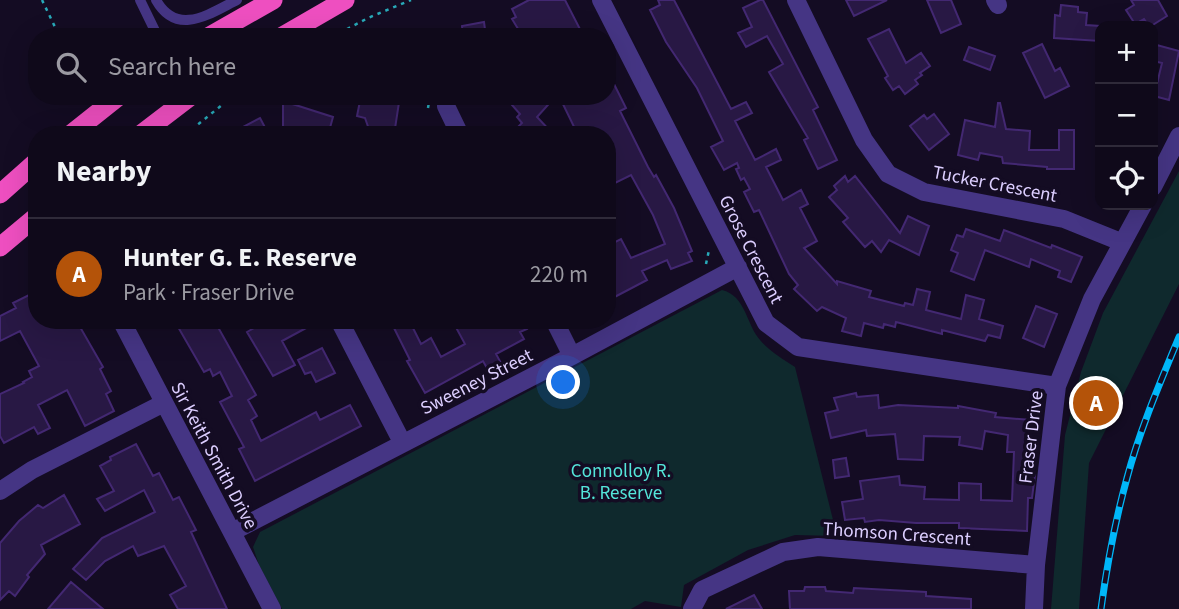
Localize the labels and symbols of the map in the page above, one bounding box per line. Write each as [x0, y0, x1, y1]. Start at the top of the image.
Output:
street label: Tucker Crescent [930, 159, 1060, 210]
street label: Grose Crescent [712, 191, 790, 309]
street label: Sweeney Street [416, 342, 538, 422]
your location [546, 365, 580, 399]
street label: Sir Keith Smith Drive [163, 377, 264, 534]
pin: A [1073, 377, 1119, 429]
street label: Fraser Drive [1012, 389, 1051, 485]
park label: Connolloy R. B. Reserve [571, 458, 671, 507]
street label: Thomson Crescent [822, 516, 972, 553]

